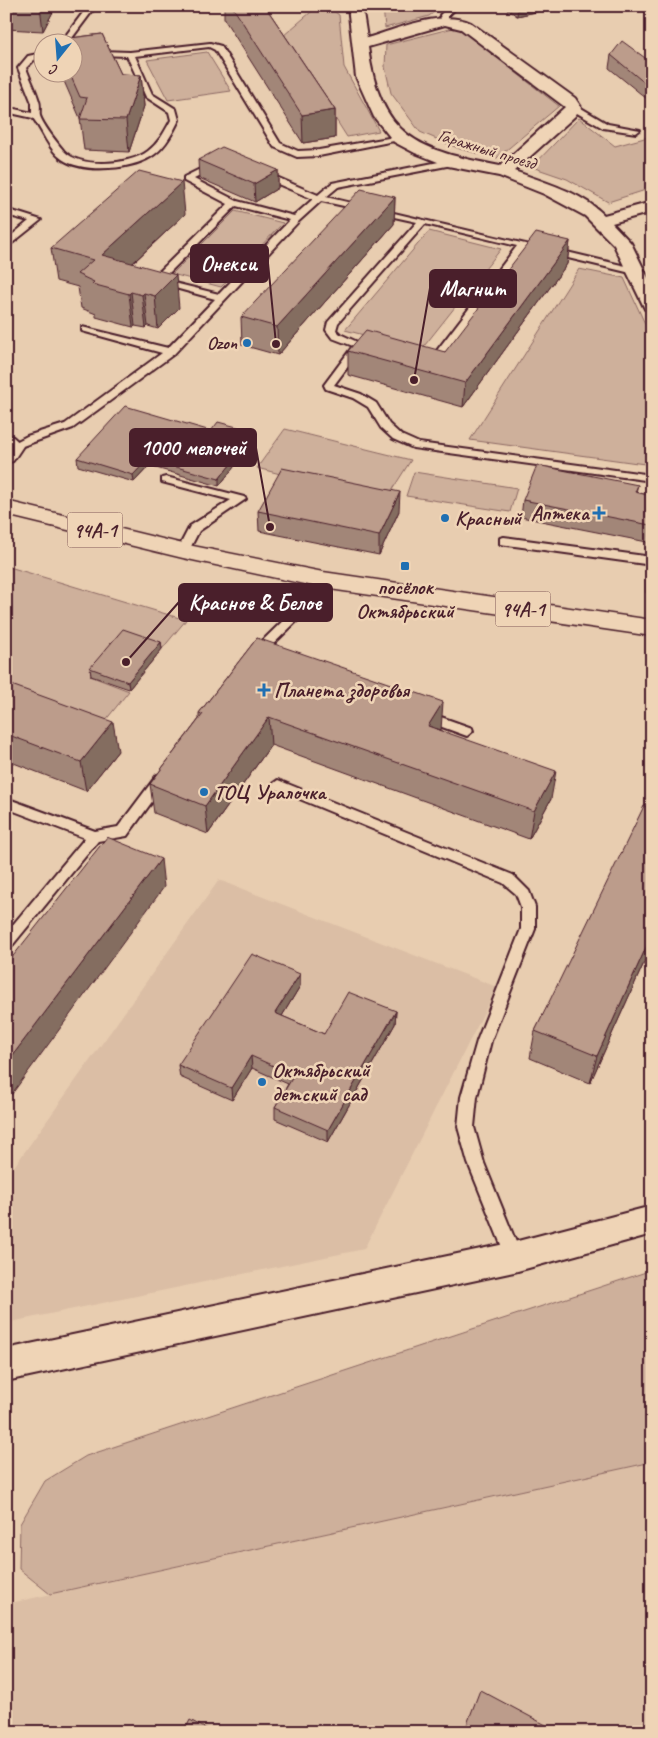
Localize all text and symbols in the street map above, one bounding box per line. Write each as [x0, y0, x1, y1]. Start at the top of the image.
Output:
north arrow [32, 32, 82, 82]
text: С [47, 60, 60, 79]
street label: Гаражный проезд [435, 124, 540, 175]
callout: Онекси [191, 245, 268, 282]
text: Онекси [201, 250, 259, 278]
callout: Магнит [430, 270, 516, 307]
text: Магнит [440, 275, 507, 303]
place label: Ozon [207, 332, 238, 354]
marker: Ozon [241, 337, 253, 349]
callout: 1000 мелочей [130, 429, 256, 466]
text: 1000 мелочей [140, 434, 248, 462]
place label: Аптека [531, 500, 591, 526]
place label: Красный [455, 505, 523, 531]
marker: Аптека [593, 507, 605, 519]
road number: 94А-1 [68, 512, 122, 548]
marker: Красный [439, 512, 451, 524]
marker: посёлок Октябрьский [399, 560, 411, 572]
place label: посёлок Октябрьский [356, 574, 456, 624]
callout: Красное & Белое [179, 584, 332, 621]
text: Красное & Белое [189, 589, 323, 617]
road number: 94А-1 [496, 592, 550, 626]
place label: Планета здоровья [274, 677, 411, 704]
marker: Планета здоровья [258, 684, 270, 696]
place label: ТОЦ Уралочка [214, 779, 327, 805]
marker: ТОЦ Уралочка [198, 786, 210, 798]
place label: Октябрьский детский сад [272, 1057, 372, 1107]
marker: Октябрьский детский сад [256, 1076, 268, 1088]

